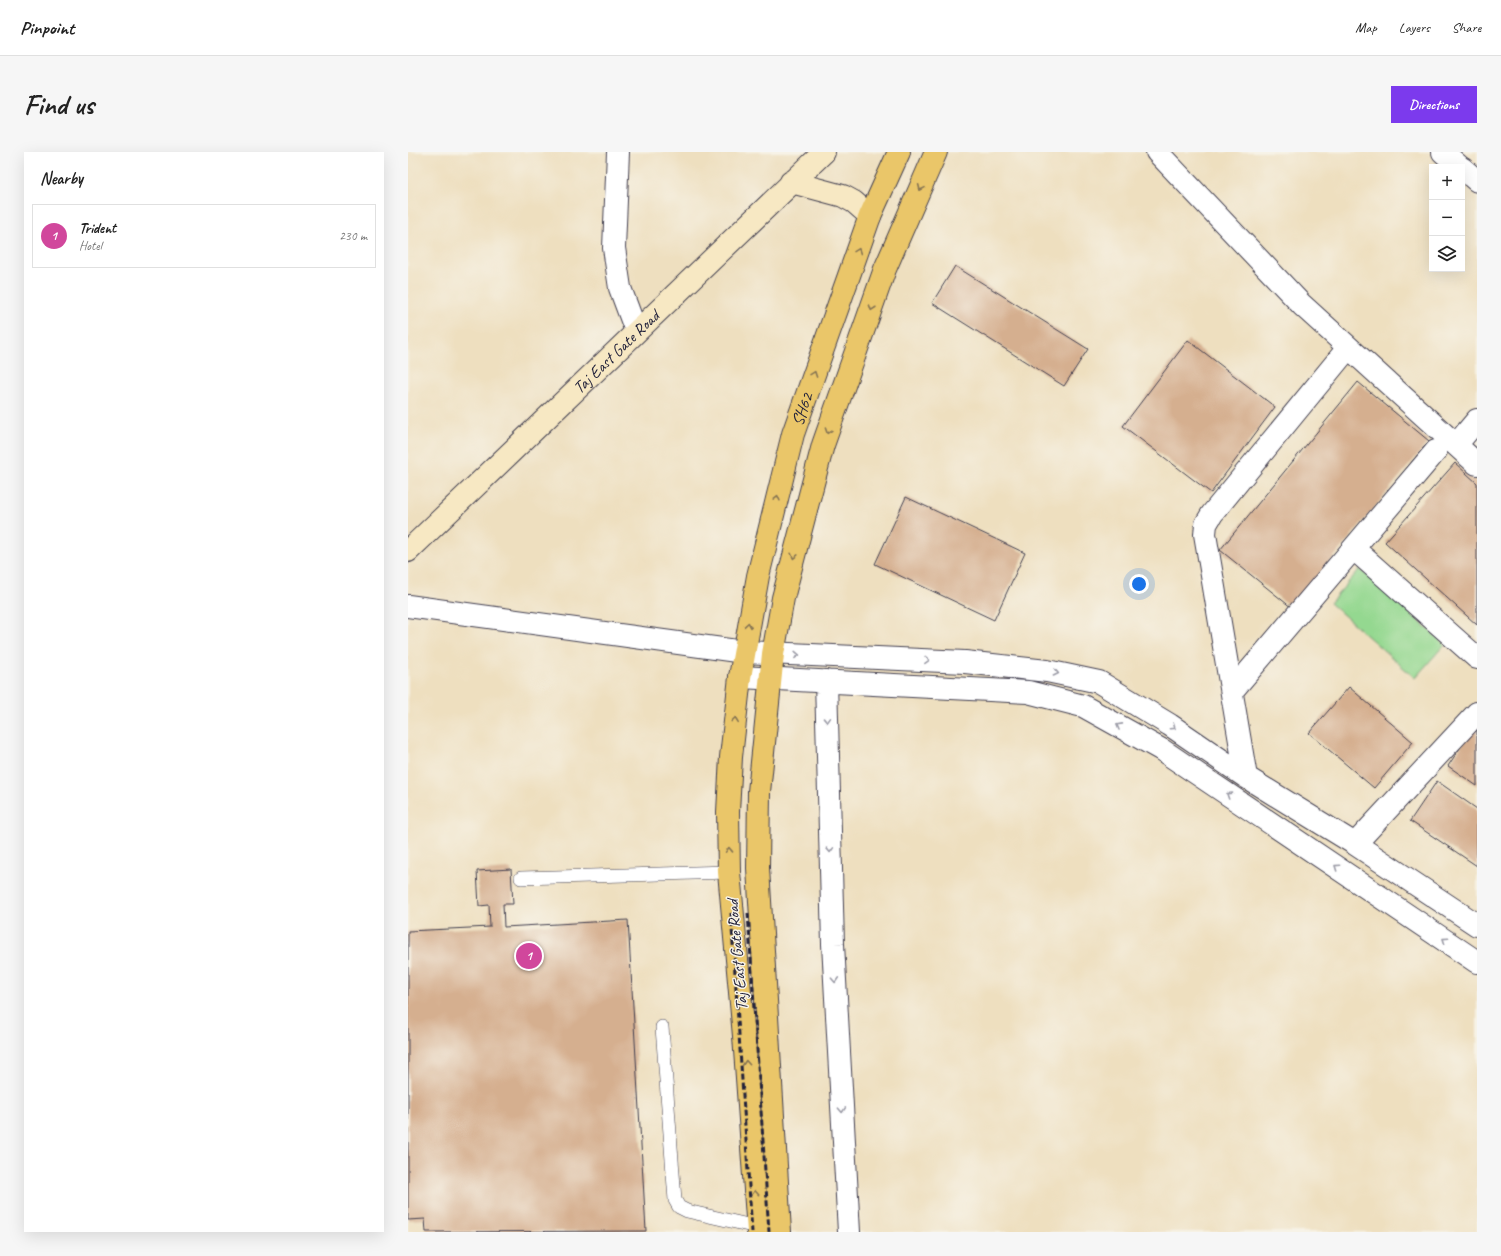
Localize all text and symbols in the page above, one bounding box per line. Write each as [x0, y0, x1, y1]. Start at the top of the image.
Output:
text: Pinpoint [20, 16, 74, 40]
text: Map [1355, 19, 1377, 36]
text: Layers [1399, 19, 1430, 36]
text: Share [1452, 19, 1481, 36]
button: Directions [1391, 86, 1477, 123]
text: Find us [24, 87, 94, 122]
map controls [1429, 164, 1465, 272]
button: + [1429, 164, 1465, 200]
text: Nearby [40, 168, 83, 189]
one-way arrow [918, 183, 926, 191]
button: − [1429, 200, 1465, 236]
text: Trident [79, 219, 116, 238]
text: 1 [51, 228, 57, 244]
text: 230 m [339, 228, 367, 244]
button: layers [1429, 236, 1465, 272]
text: Hotel [79, 238, 102, 254]
one-way arrow [853, 248, 861, 255]
street label: Taj East Gate Road [568, 303, 666, 398]
one-way arrow [868, 304, 876, 311]
one-way arrow [809, 370, 818, 377]
street label: SH62 [786, 389, 818, 428]
one-way arrow [825, 427, 833, 434]
one-way arrow [772, 495, 781, 502]
one-way arrow [790, 553, 798, 559]
your location [1129, 574, 1149, 594]
one-way arrow [743, 622, 752, 628]
one-way arrow [794, 650, 800, 659]
one-way arrow [924, 656, 930, 664]
one-way arrow [1053, 669, 1059, 677]
one-way arrow [730, 717, 739, 724]
one-way arrow [822, 717, 831, 723]
one-way arrow [1169, 722, 1176, 730]
one-way arrow [1116, 723, 1123, 730]
one-way arrow [1226, 792, 1233, 799]
one-way arrow [725, 847, 733, 853]
one-way arrow [826, 847, 834, 853]
one-way arrow [1334, 864, 1341, 872]
street label: Taj East Gate Road [721, 895, 752, 1011]
one-way arrow [1442, 938, 1449, 945]
pin: 1 [516, 941, 542, 971]
one-way arrow [830, 977, 839, 983]
one-way arrow [741, 1060, 750, 1066]
one-way arrow [838, 1107, 847, 1113]
one-way arrow [750, 1190, 759, 1196]

